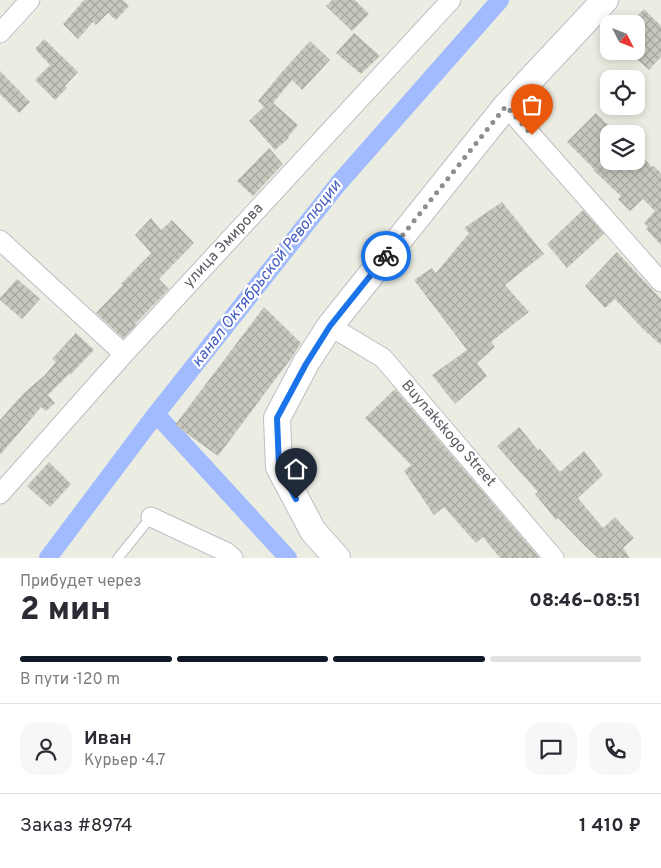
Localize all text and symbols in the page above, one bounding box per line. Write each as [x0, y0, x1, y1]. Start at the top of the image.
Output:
north arrow [600, 15, 645, 60]
map controls [600, 15, 645, 170]
button: locate [600, 70, 645, 115]
pin [511, 84, 553, 135]
icon: bag [518, 91, 546, 119]
button: layers [600, 125, 645, 170]
water label: канал Октябрьской Революции [188, 176, 347, 371]
street label: улица Эмирова [180, 200, 268, 292]
courier [361, 231, 411, 281]
icon: bike [372, 242, 400, 270]
street label: Buynakskogo Street [396, 377, 500, 491]
pin [275, 448, 317, 499]
icon: home [282, 455, 310, 483]
text: Прибудет через [20, 572, 142, 592]
text: 08:46–08:51 [529, 589, 641, 613]
text: 2 мин [20, 591, 111, 631]
text: В пути · 120 m [20, 670, 120, 690]
button: person [20, 723, 72, 775]
button: chat [525, 723, 577, 775]
button: phone [589, 723, 641, 775]
text: Иван [84, 727, 132, 751]
text: Курьер · 4.7 [84, 751, 166, 771]
text: Заказ #8974 [20, 814, 132, 838]
text: 1 410 ₽ [579, 814, 641, 838]

